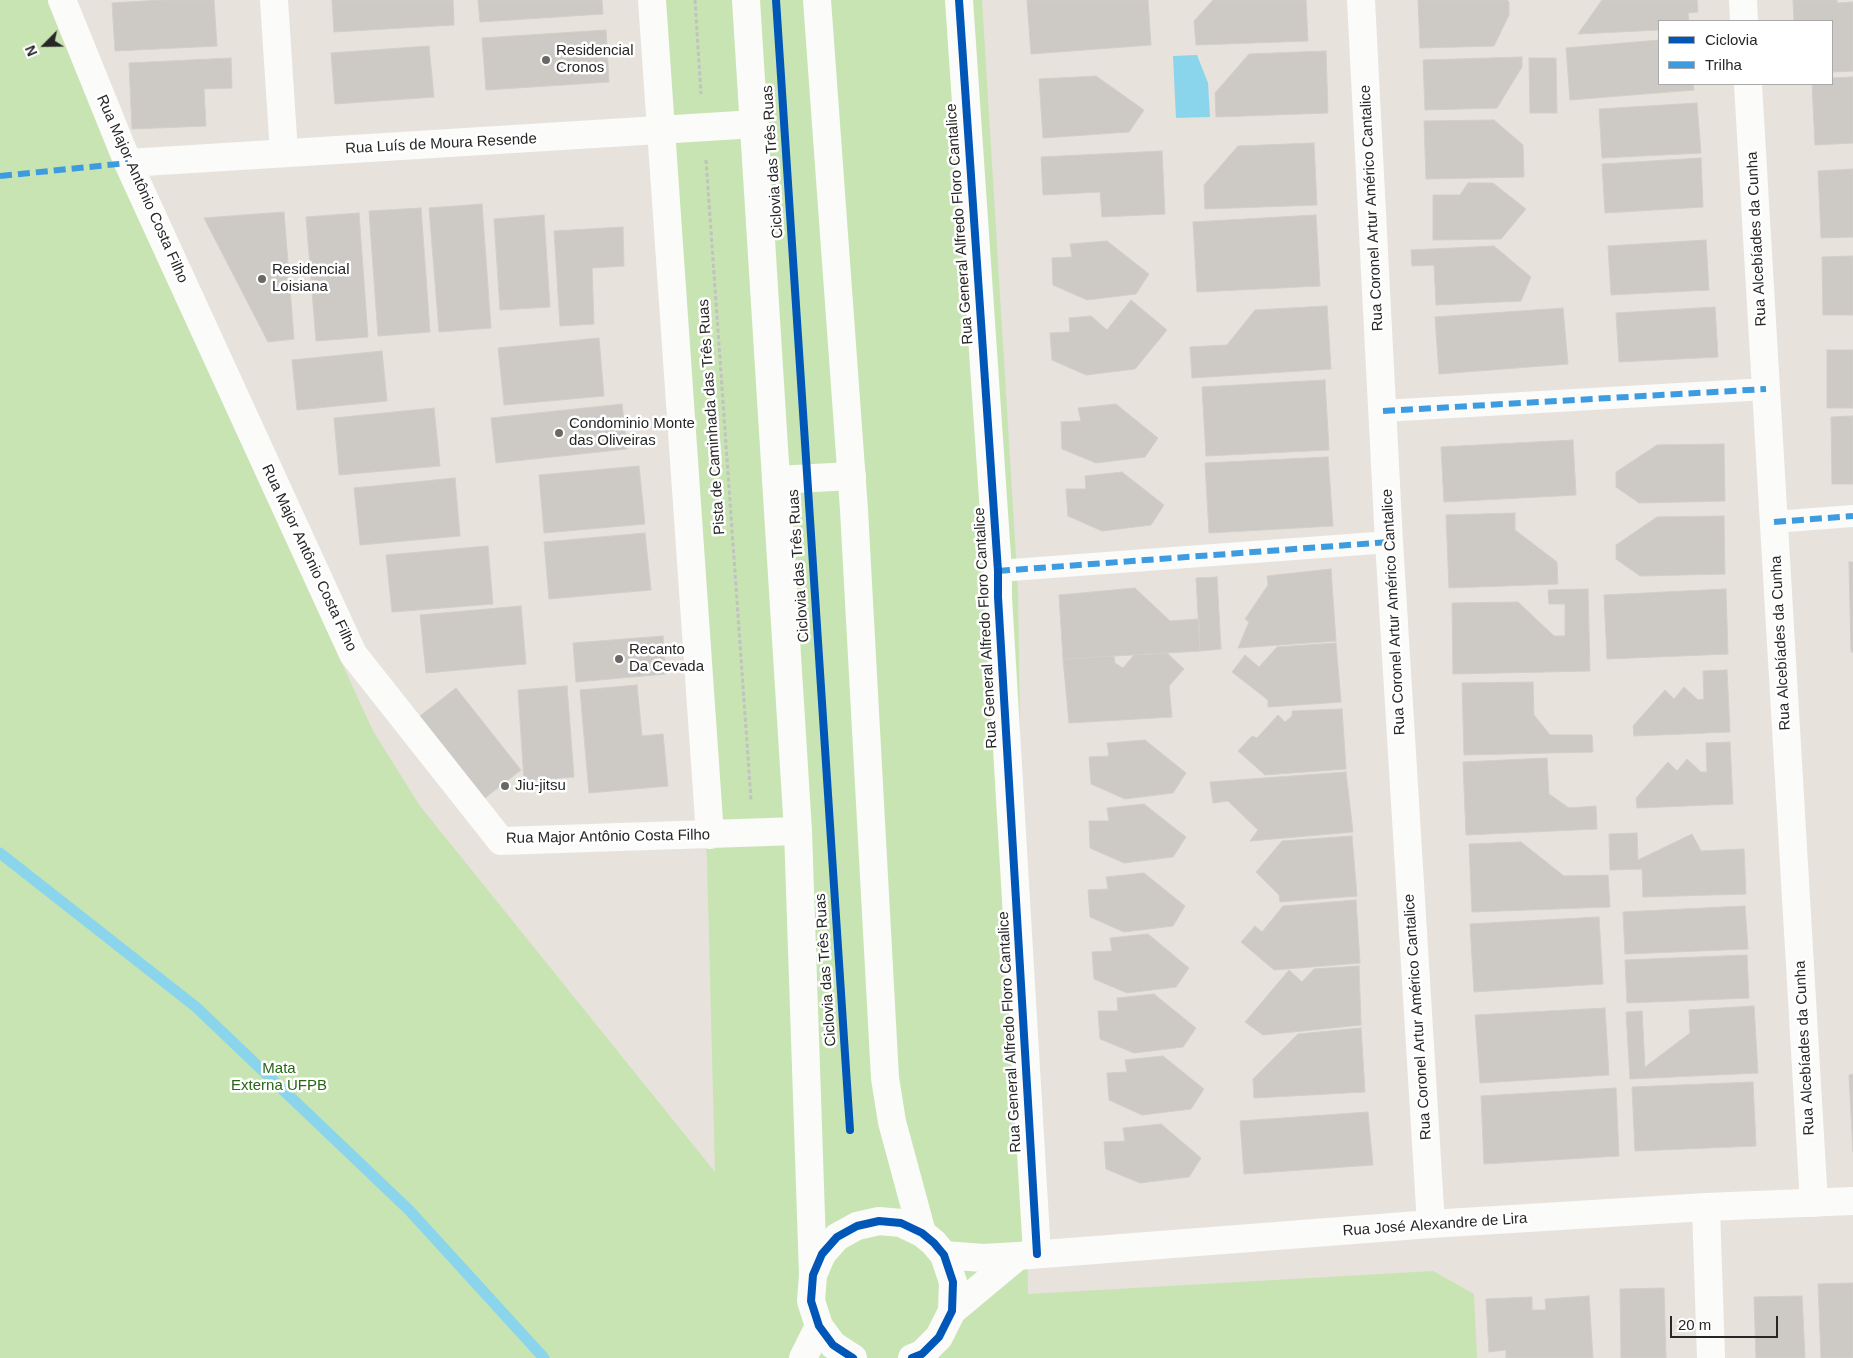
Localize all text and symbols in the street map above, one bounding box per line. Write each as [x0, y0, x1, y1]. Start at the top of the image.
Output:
north arrow [20, 20, 70, 70]
legend [1658, 20, 1833, 85]
text: Ciclovia [1705, 31, 1758, 48]
place label: Residencial Cronos [556, 42, 634, 77]
text: N [22, 43, 41, 59]
marker: Residencial Cronos [540, 54, 552, 66]
text: Trilha [1705, 56, 1742, 73]
street label: Rua Coronel Artur Américo Cantalice [1357, 84, 1387, 332]
street label: Ciclovia das Três Ruas [759, 85, 787, 239]
street label: Rua Major Antônio Costa Filho [92, 92, 192, 286]
street label: Rua General Alfredo Floro Cantalice [943, 103, 977, 345]
street label: Rua Luís de Moura Resende [345, 130, 537, 158]
street label: Rua Alcebíades da Cunha [1743, 151, 1771, 327]
place label: Residencial Loisiana [272, 261, 350, 296]
marker: Residencial Loisiana [256, 273, 268, 285]
street label: Pista de Caminhada das Três Ruas [695, 299, 729, 535]
place label: Condominio Monte das Oliveiras [569, 415, 695, 450]
marker: Condominio Monte das Oliveiras [553, 427, 565, 439]
street label: Rua Major Antônio Costa Filho [258, 462, 360, 654]
street label: Rua Coronel Artur Américo Cantalice [1379, 488, 1409, 736]
street label: Ciclovia das Três Ruas [785, 489, 813, 643]
street label: Rua General Alfredo Floro Cantalice [971, 507, 1001, 749]
street label: Rua Alcebíades da Cunha [1767, 555, 1795, 731]
place label: Recanto Da Cevada [629, 641, 704, 676]
marker: Recanto Da Cevada [613, 653, 625, 665]
place label: Jiu-jitsu [515, 777, 566, 795]
marker: Jiu-jitsu [499, 780, 511, 792]
street label: Rua Major Antônio Costa Filho [506, 826, 710, 848]
street label: Ciclovia das Três Ruas [812, 893, 840, 1047]
street label: Rua Coronel Artur Américo Cantalice [1400, 893, 1436, 1141]
street label: Rua General Alfredo Floro Cantalice [995, 911, 1025, 1153]
street label: Rua Alcebíades da Cunha [1791, 960, 1819, 1136]
park label: Mata Externa UFPB [231, 1060, 327, 1095]
street label: Rua José Alexandre de Lira [1342, 1210, 1528, 1240]
scale bar [1673, 1306, 1780, 1338]
text: 20 m [1678, 1316, 1711, 1333]

